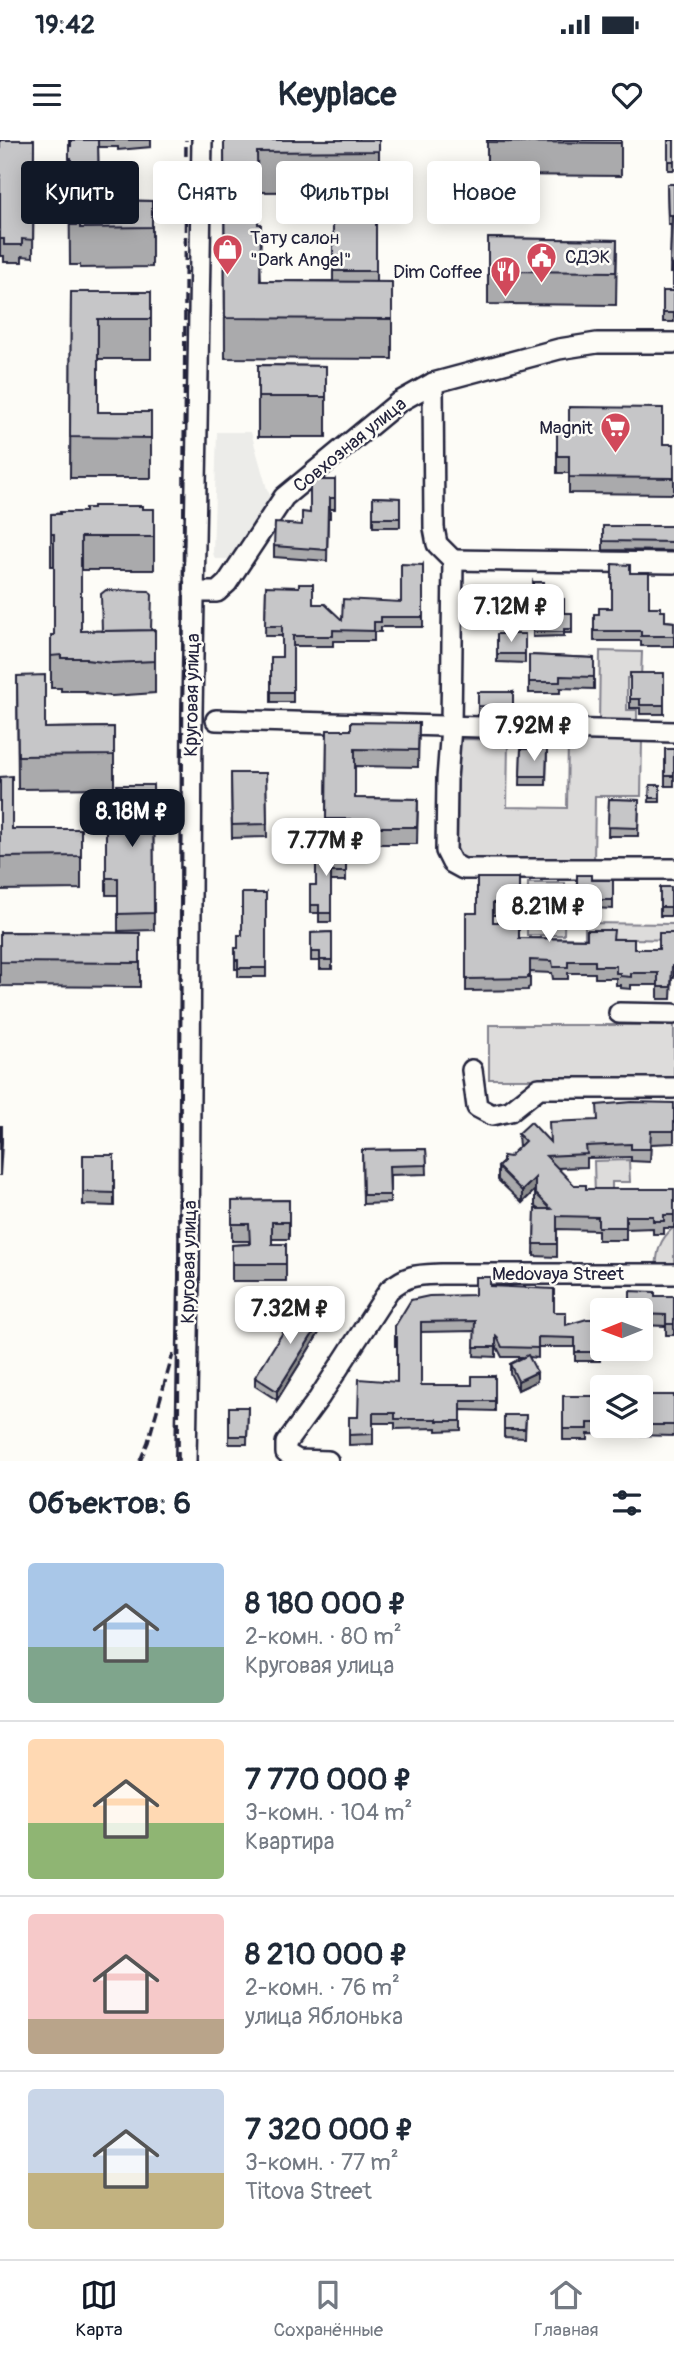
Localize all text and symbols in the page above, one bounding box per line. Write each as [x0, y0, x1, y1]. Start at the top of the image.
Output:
text: 19:42 [35, 9, 95, 41]
text: Keyplace [278, 75, 396, 115]
icon: menu [28, 76, 66, 114]
icon: heart [608, 76, 646, 114]
chip: Купить [21, 161, 139, 224]
chip: Снять [153, 161, 262, 224]
chip: Фильтры [276, 161, 413, 224]
chip: Новое [427, 161, 540, 224]
place label: Тату салон "Dark Angel" [250, 226, 352, 272]
shop icon: Тату салон "Dark Angel" [210, 232, 244, 276]
public building icon: СДЭК [525, 240, 559, 284]
place label: СДЭК [565, 245, 610, 269]
restaurant icon: Dim Coffee [488, 255, 522, 299]
place label: Dim Coffee [393, 260, 483, 284]
street label: Совхозная улица [289, 392, 412, 498]
supermarket icon: Magnit [599, 411, 633, 455]
place label: Magnit [539, 416, 593, 440]
pin: 7.12M ₽ [446, 584, 576, 644]
text: 7.12M ₽ [474, 592, 548, 621]
street label: Круговая улица [179, 633, 205, 757]
pin: 7.92M ₽ [469, 704, 599, 763]
text: 7.92M ₽ [495, 711, 573, 740]
pin: 8.18M ₽ [67, 790, 197, 849]
text: 8.18M ₽ [96, 797, 168, 826]
pin: 7.77M ₽ [261, 818, 391, 878]
text: 7.77M ₽ [288, 826, 364, 855]
pin: 8.21M ₽ [484, 884, 614, 944]
text: 8.21M ₽ [512, 892, 586, 921]
street label: Круговая улица [176, 1200, 202, 1324]
street label: Medovaya Street [492, 1262, 624, 1286]
pin: 7.32M ₽ [225, 1286, 355, 1346]
text: 7.32M ₽ [251, 1294, 329, 1323]
north arrow [590, 1298, 653, 1362]
map controls [590, 1298, 653, 1438]
button: layers [590, 1375, 653, 1438]
icon: filters [608, 1484, 646, 1522]
text: Объектов: 6 [28, 1485, 191, 1522]
text: 8 180 000 ₽ [245, 1585, 406, 1622]
icon: home [84, 1591, 168, 1675]
text: 2-комн. · 80 m² [245, 1622, 402, 1651]
text: Круговая улица [245, 1651, 394, 1680]
text: 7 770 000 ₽ [245, 1761, 412, 1798]
icon: home [84, 1767, 168, 1851]
text: 3-комн. · 104 m² [245, 1798, 412, 1827]
text: Квартира [245, 1827, 334, 1856]
text: 8 210 000 ₽ [245, 1936, 408, 1973]
icon: home [84, 1942, 168, 2026]
text: 2-комн. · 76 m² [245, 1973, 400, 2002]
text: улица Яблонька [245, 2002, 403, 2031]
text: 7 320 000 ₽ [245, 2111, 414, 2148]
icon: home [84, 2117, 168, 2201]
text: 3-комн. · 77 m² [245, 2148, 399, 2177]
text: Titova Street [245, 2177, 372, 2206]
tab: Карта [75, 2276, 123, 2342]
tab: Сохранённые [274, 2276, 383, 2342]
tab: Главная [534, 2276, 599, 2342]

